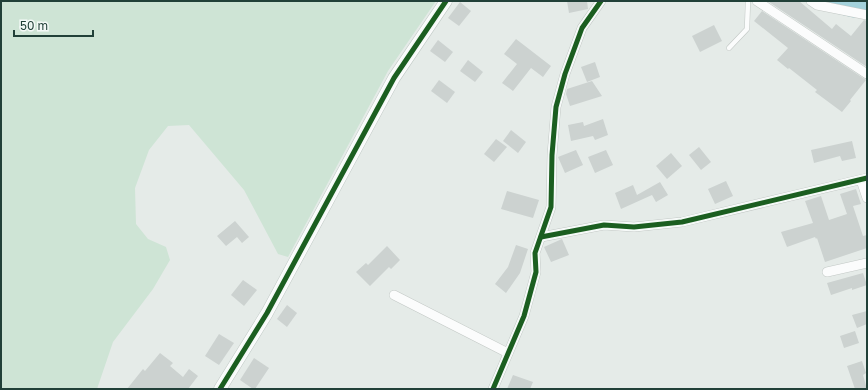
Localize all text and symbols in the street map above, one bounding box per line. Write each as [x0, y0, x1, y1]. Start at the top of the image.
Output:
scale bar [14, 12, 93, 38]
text: 50 m [20, 18, 48, 33]

